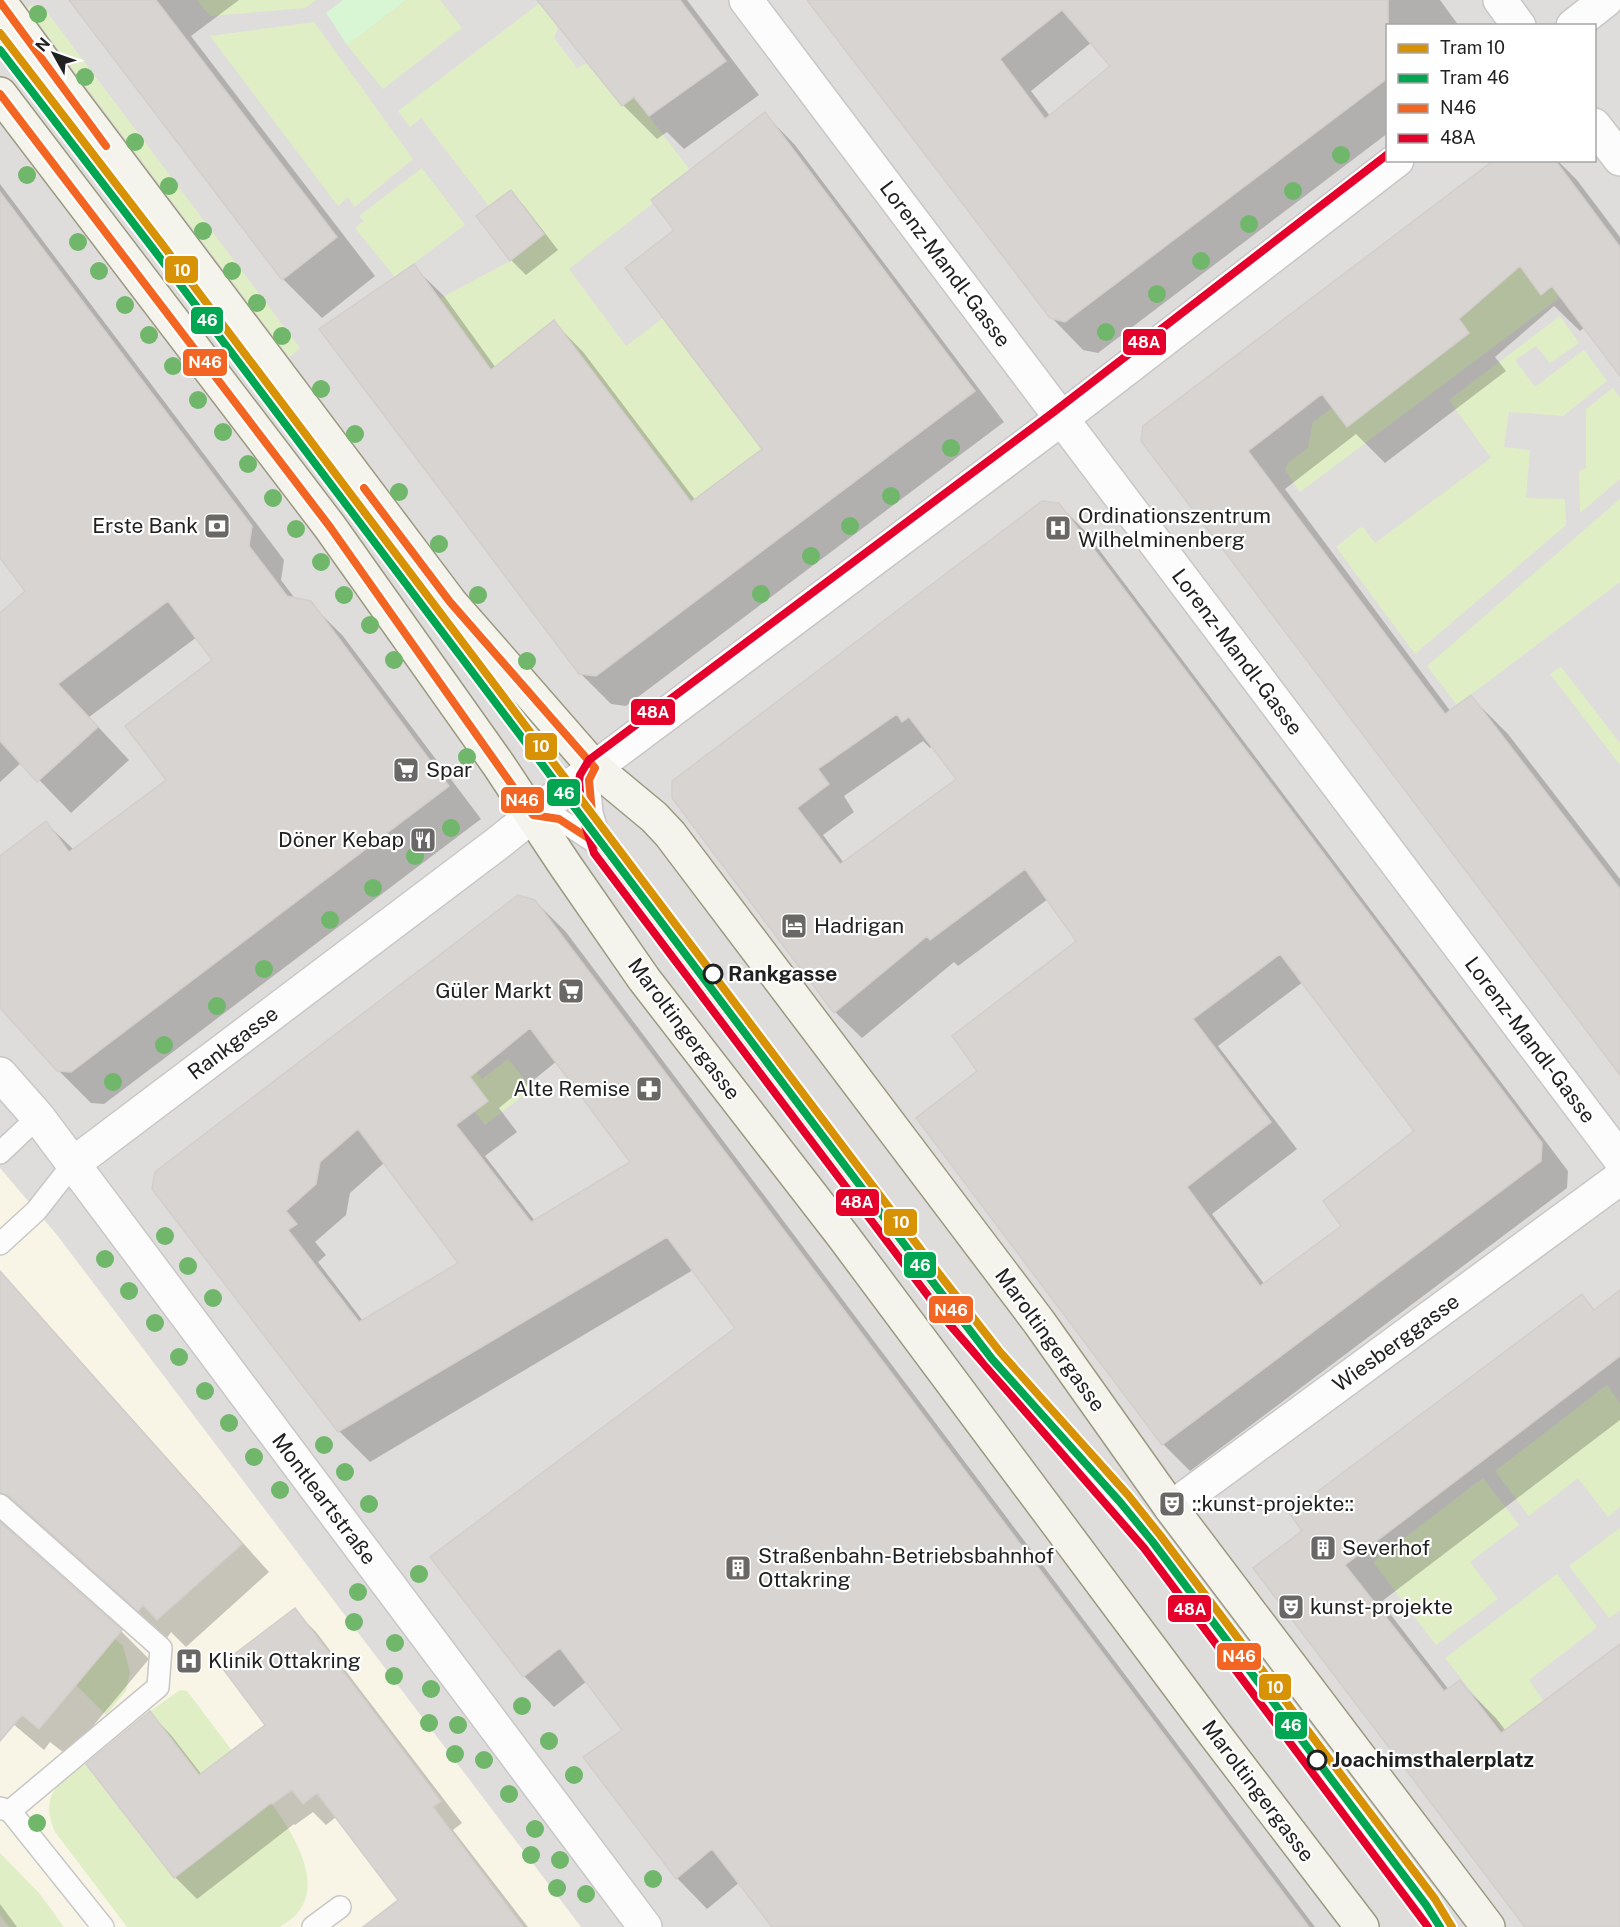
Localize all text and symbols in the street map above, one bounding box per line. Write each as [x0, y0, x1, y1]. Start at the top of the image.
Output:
north arrow [24, 24, 84, 84]
legend [1386, 24, 1596, 162]
text: N [32, 34, 54, 56]
text: Tram 10 [1440, 37, 1505, 58]
text: Tram 46 [1440, 67, 1509, 88]
text: N46 [1440, 97, 1476, 118]
text: 48A [1440, 127, 1476, 148]
street label: Lorenz-Mandl-Gasse [875, 176, 1016, 352]
line badge: 10 [164, 255, 199, 284]
text: 10 [173, 261, 191, 280]
line badge: 46 [190, 306, 224, 335]
text: 46 [196, 311, 218, 330]
line badge: 48A [1122, 328, 1167, 356]
text: 48A [1128, 333, 1161, 352]
line badge: N46 [182, 348, 228, 377]
text: N46 [188, 353, 222, 372]
place label: Ordinationszentrum Wilhelminenberg [1078, 503, 1271, 552]
bank icon: Erste Bank [202, 511, 232, 541]
place label: Erste Bank [92, 513, 198, 538]
hospital icon: Ordinationszentrum Wilhelminenberg [1043, 513, 1073, 543]
street label: Lorenz-Mandl-Gasse [1167, 564, 1308, 740]
line badge: 48A [630, 698, 676, 726]
text: 48A [637, 703, 670, 722]
line badge: 10 [524, 732, 558, 761]
text: 10 [532, 737, 550, 756]
supermarket icon: Spar [391, 755, 421, 785]
place label: Spar [426, 757, 472, 782]
line badge: 46 [546, 778, 581, 807]
text: 46 [553, 784, 575, 803]
line badge: N46 [500, 786, 545, 814]
text: N46 [505, 791, 539, 810]
restaurant icon: Döner Kebap [408, 825, 438, 855]
place label: Döner Kebap [278, 827, 404, 852]
hotel icon: Hadrigan [779, 911, 809, 941]
place label: Hadrigan [814, 913, 904, 938]
street label: Lorenz-Mandl-Gasse [1460, 952, 1601, 1128]
street label: Maroltingergasse [623, 953, 746, 1105]
place label: Rankgasse [728, 961, 837, 986]
marker: Rankgasse [703, 964, 723, 984]
supermarket icon: Güler Markt [556, 976, 586, 1006]
place label: Güler Markt [435, 978, 552, 1003]
street label: Rankgasse [183, 1001, 283, 1085]
pharmacy icon: Alte Remise [634, 1074, 664, 1104]
place label: Alte Remise [513, 1076, 630, 1101]
line badge: 48A [835, 1188, 880, 1217]
text: 48A [841, 1193, 874, 1212]
line badge: 10 [883, 1208, 918, 1237]
text: 10 [892, 1213, 910, 1232]
line badge: 46 [903, 1251, 937, 1279]
text: 46 [909, 1256, 931, 1275]
street label: Maroltingergasse [990, 1263, 1111, 1416]
street label: Wiesberggasse [1328, 1288, 1464, 1397]
line badge: N46 [928, 1295, 974, 1324]
text: N46 [934, 1301, 968, 1320]
street label: Montleartstraße [267, 1428, 382, 1569]
theatre icon: ::kunst-projekte:: [1157, 1489, 1187, 1519]
place label: ::kunst-projekte:: [1192, 1491, 1354, 1516]
building icon: Severhof [1308, 1533, 1338, 1563]
place label: Severhof [1342, 1535, 1430, 1560]
place label: Straßenbahn-Betriebsbahnhof Ottakring [758, 1543, 1054, 1592]
building icon: Straßenbahn-Betriebsbahnhof Ottakring [723, 1553, 753, 1583]
theatre icon: kunst-projekte [1276, 1592, 1306, 1622]
line badge: 48A [1167, 1594, 1212, 1623]
place label: kunst-projekte [1310, 1594, 1453, 1619]
text: 48A [1174, 1600, 1207, 1619]
line badge: N46 [1216, 1642, 1262, 1671]
hospital icon: Klinik Ottakring [174, 1646, 204, 1676]
text: N46 [1222, 1647, 1256, 1666]
place label: Klinik Ottakring [208, 1648, 361, 1673]
line badge: 10 [1258, 1673, 1292, 1701]
text: 10 [1266, 1678, 1284, 1697]
line badge: 46 [1274, 1711, 1308, 1740]
street label: Maroltingergasse [1197, 1715, 1320, 1867]
text: 46 [1280, 1716, 1302, 1735]
place label: Joachimsthalerplatz [1332, 1747, 1534, 1772]
marker: Joachimsthalerplatz [1307, 1750, 1327, 1770]

